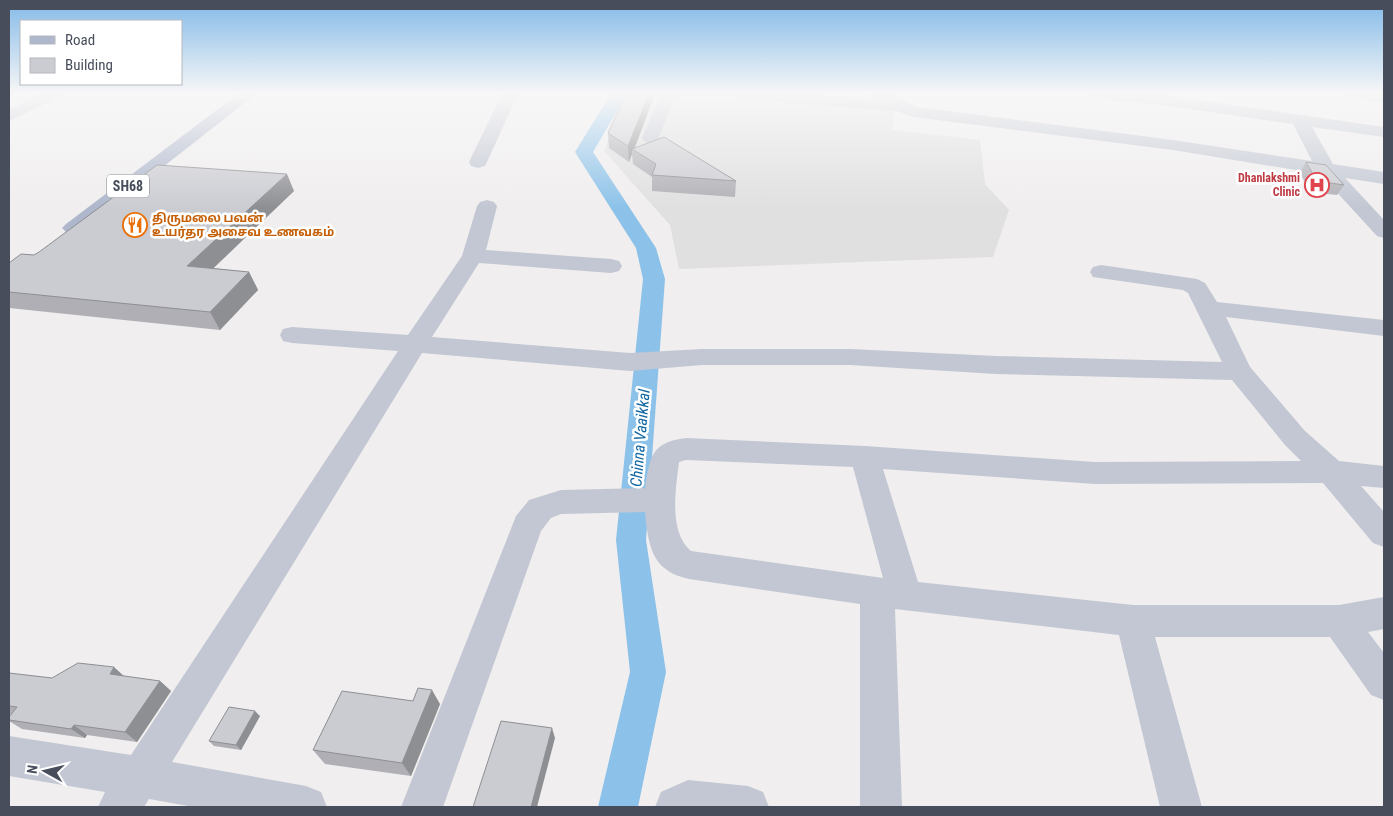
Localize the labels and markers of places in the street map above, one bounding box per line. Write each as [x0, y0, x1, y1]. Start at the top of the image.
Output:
place label: Dhanlakshmi Clinic [1238, 171, 1300, 199]
hospital icon: Dhanlakshmi Clinic [1304, 172, 1330, 198]
place label: திருமலை பவன் உயர்தர அசைவ உணவகம் [152, 211, 334, 240]
restaurant icon: திருமலை பவன் உயர்தர அசைவ உணவகம் [122, 212, 148, 238]

